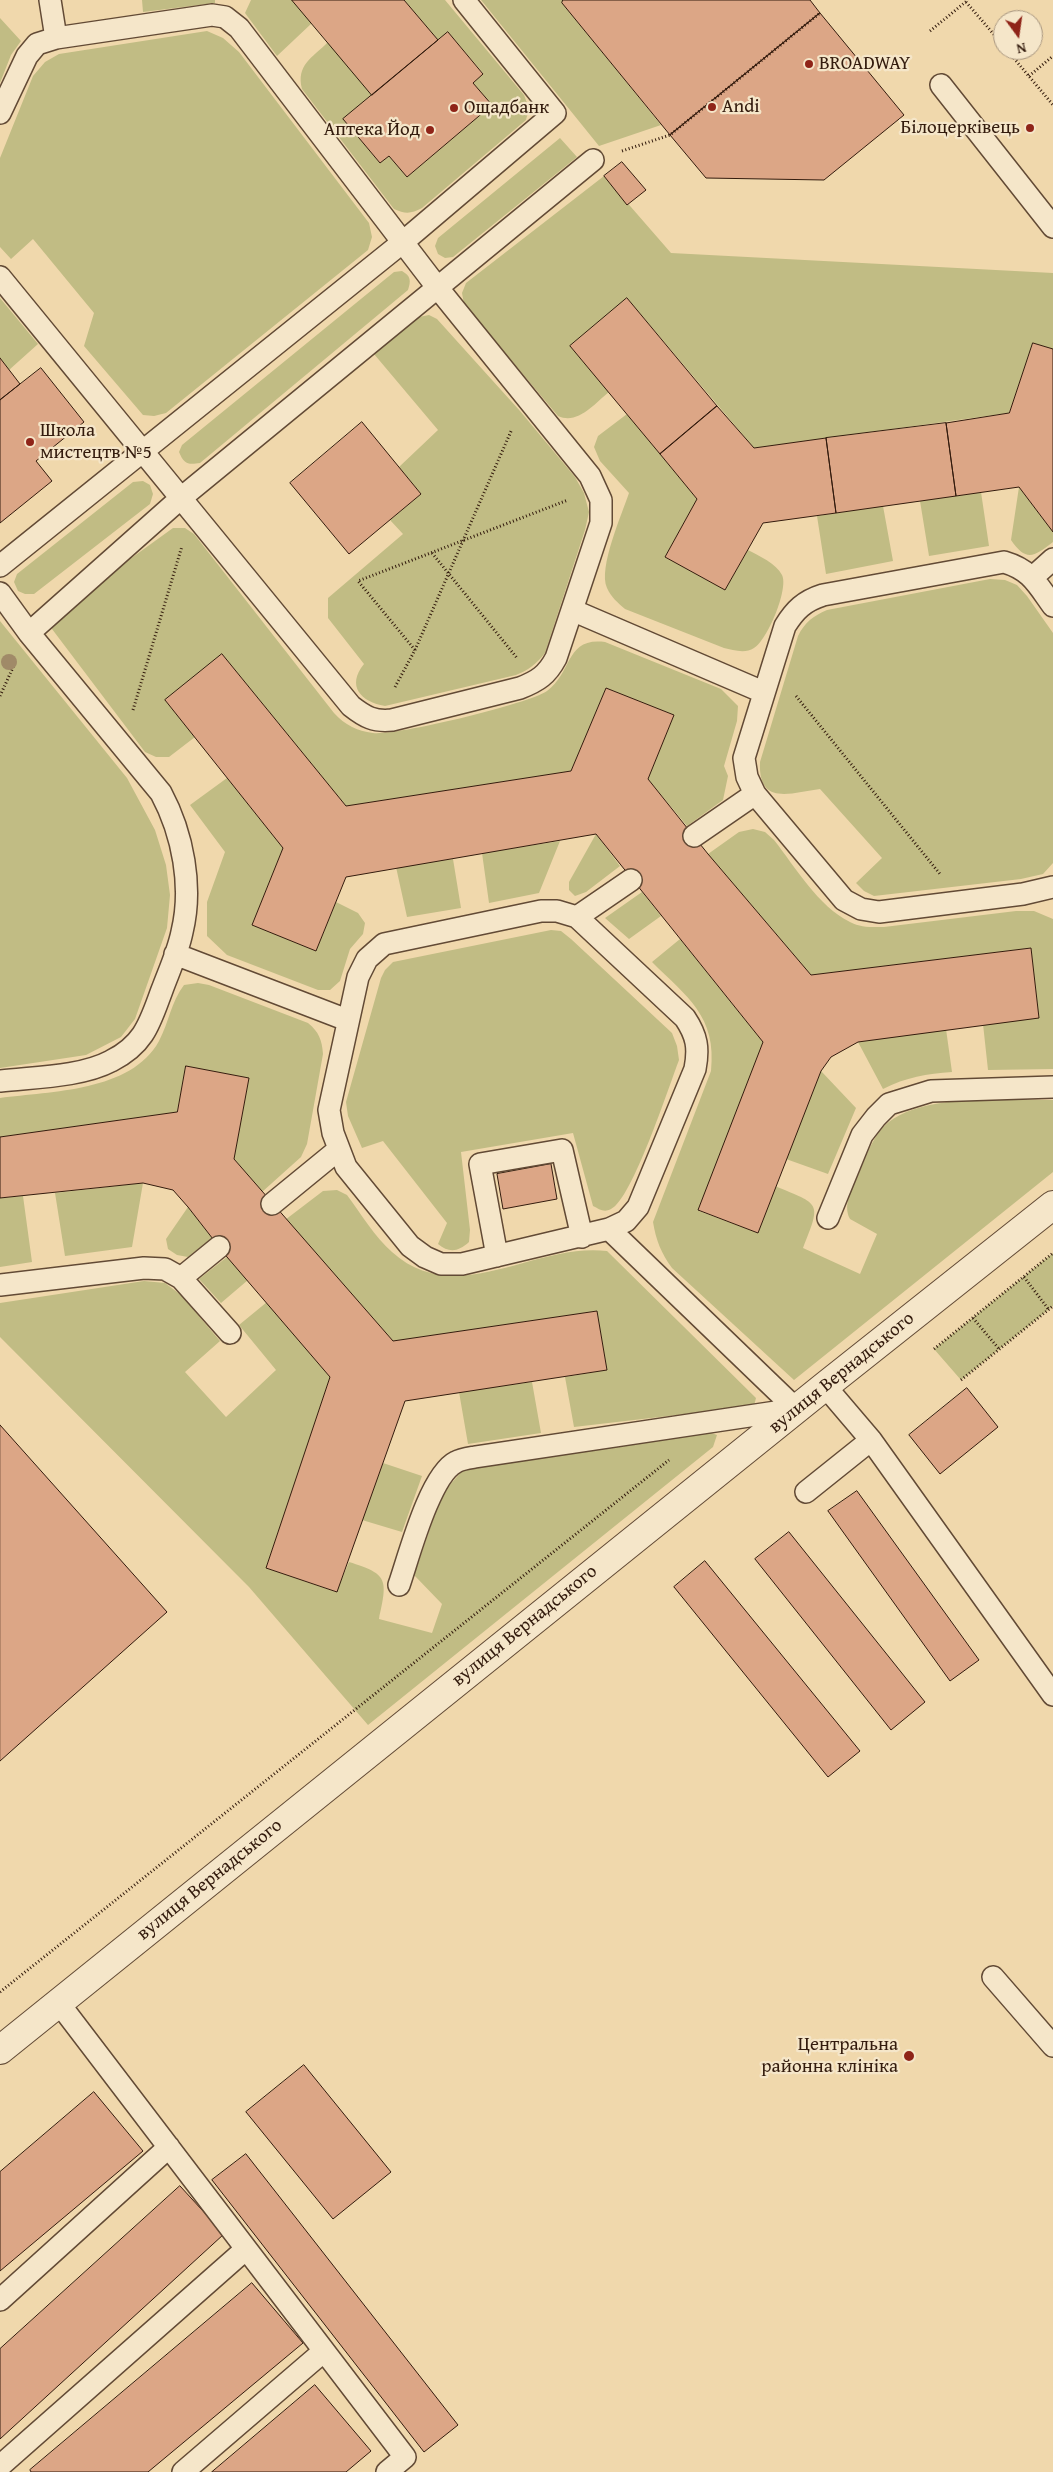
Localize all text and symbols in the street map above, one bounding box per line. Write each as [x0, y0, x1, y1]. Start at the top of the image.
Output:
north arrow [993, 10, 1043, 60]
text: N [1014, 38, 1028, 59]
place label: BROADWAY [819, 53, 911, 75]
marker: BROADWAY [803, 58, 815, 70]
place label: Andi [722, 96, 760, 118]
place label: Ощадбанк [464, 97, 549, 119]
marker: Andi [706, 101, 718, 113]
marker: Ощадбанк [448, 102, 460, 114]
place label: Білоцерківець [901, 117, 1020, 139]
place label: Аптека Йод [324, 119, 420, 141]
marker: Білоцерківець [1024, 122, 1036, 134]
marker: Аптека Йод [424, 124, 436, 136]
place label: Школа мистецтв №5 [40, 420, 152, 464]
marker: Школа мистецтв №5 [24, 436, 36, 448]
street label: вулиця Вернадського [765, 1307, 919, 1439]
street label: вулиця Вернадського [448, 1560, 602, 1692]
street label: вулиця Вернадського [133, 1814, 287, 1946]
place label: Центральна районна клініка [761, 2034, 898, 2078]
marker: Центральна районна клініка [902, 2049, 916, 2063]

